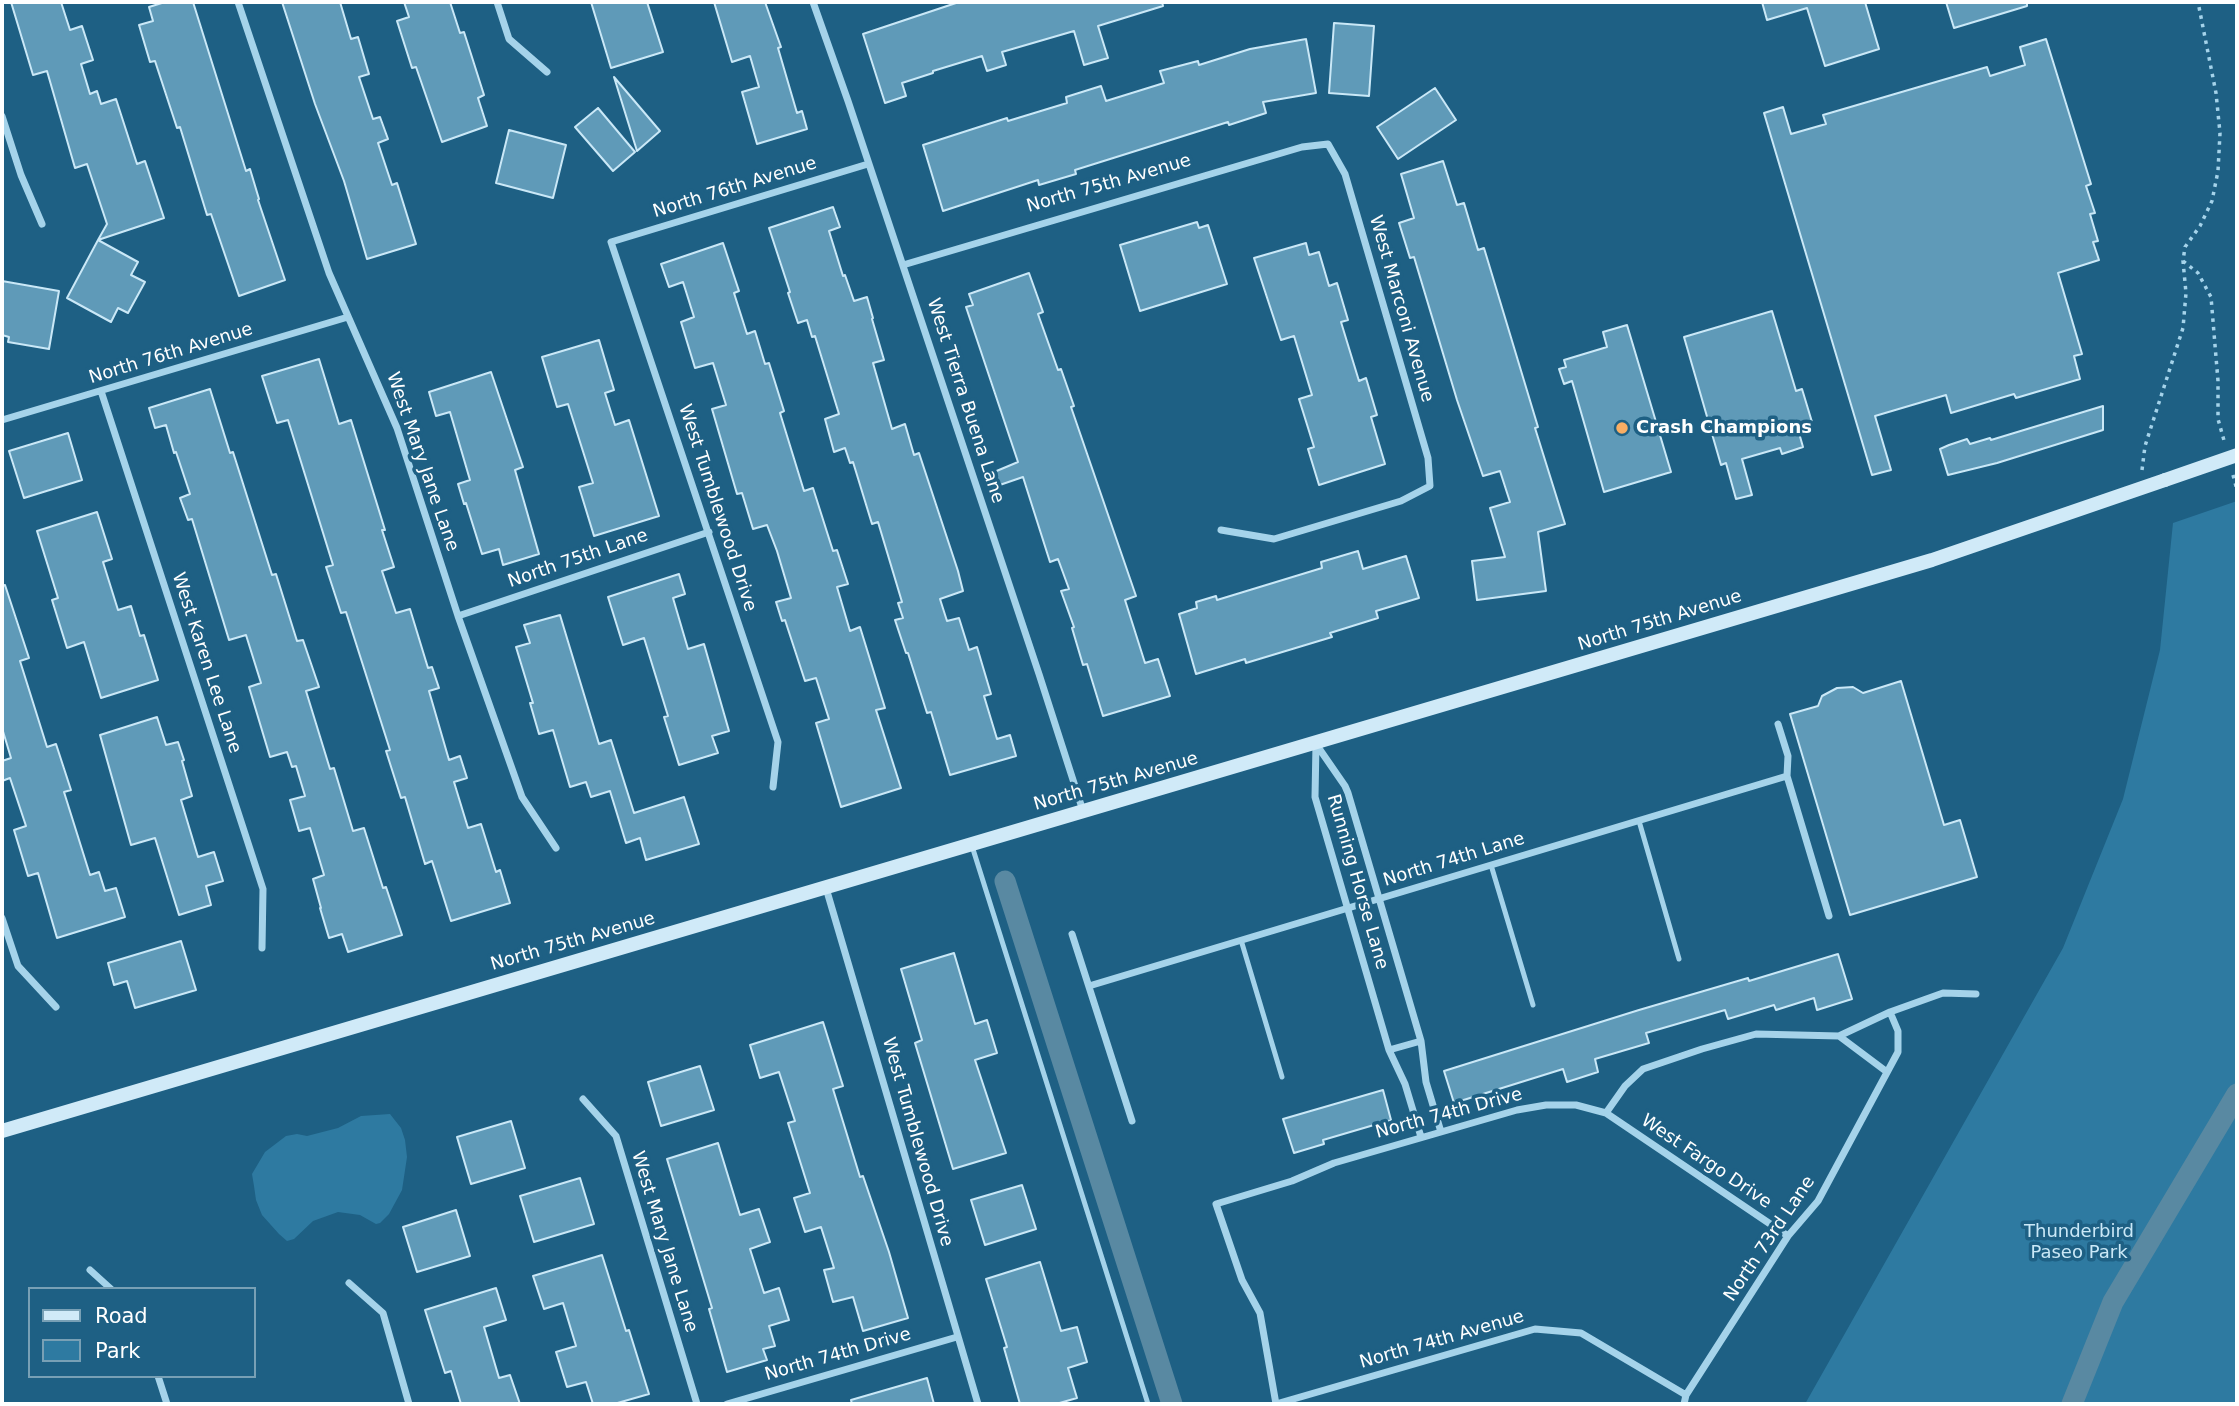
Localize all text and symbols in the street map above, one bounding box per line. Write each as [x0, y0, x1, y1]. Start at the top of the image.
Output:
street label: North 75th Avenue [1024, 150, 1194, 218]
street label: North 76th Avenue [651, 153, 819, 223]
street label: West Marconi Avenue [1364, 213, 1438, 405]
street label: West Tierra Buena Lane [922, 296, 1008, 506]
street label: North 76th Avenue [87, 319, 255, 389]
street label: West Mary Jane Lane [381, 369, 463, 555]
street label: West Tumblewood Drive [673, 402, 761, 614]
place label: Crash Champions [1636, 417, 1812, 439]
marker: Crash Champions [1614, 420, 1630, 436]
street label: North 75th Lane [505, 525, 651, 593]
street label: West Karen Lee Lane [167, 570, 245, 756]
street label: North 75th Avenue [1576, 586, 1744, 656]
street label: North 75th Avenue [1031, 748, 1201, 816]
street label: Running Horse Lane [1322, 792, 1392, 972]
street label: North 74th Lane [1381, 828, 1527, 892]
street label: North 75th Avenue [488, 908, 658, 976]
street label: West Tumblewood Drive [877, 1035, 957, 1249]
street label: North 74th Drive [1373, 1084, 1525, 1144]
street label: West Fargo Drive [1637, 1110, 1775, 1214]
street label: West Mary Jane Lane [626, 1149, 702, 1335]
street label: North 73rd Lane [1720, 1172, 1820, 1306]
park label: Thunderbird Paseo Park [2024, 1221, 2134, 1264]
legend [28, 1287, 256, 1378]
text: Road [95, 1304, 148, 1328]
street label: North 74th Avenue [1357, 1306, 1527, 1374]
street label: North 74th Drive [762, 1324, 914, 1386]
text: Park [95, 1339, 140, 1363]

